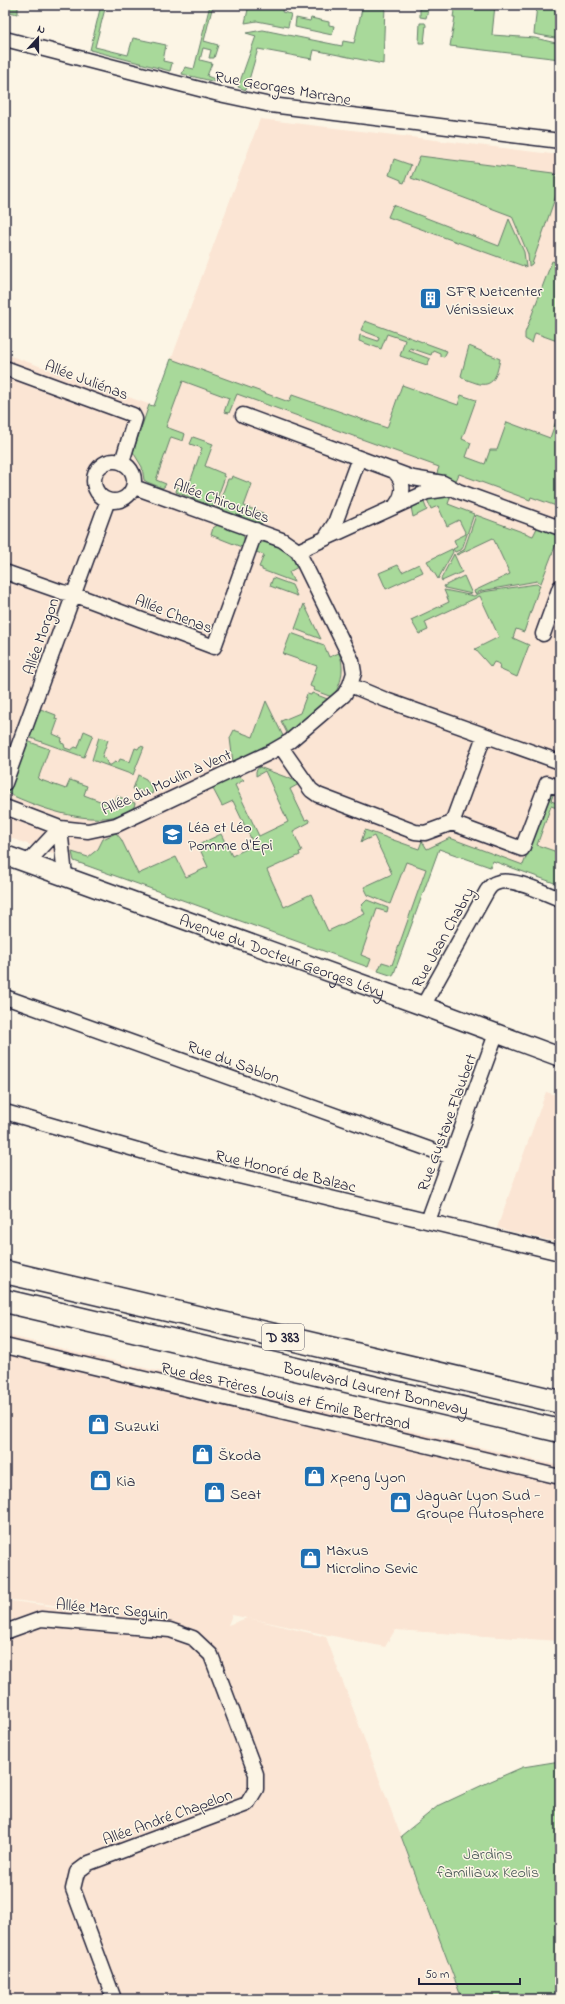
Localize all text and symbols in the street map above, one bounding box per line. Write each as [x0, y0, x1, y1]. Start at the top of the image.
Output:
north arrow [18, 18, 58, 58]
text: N [35, 21, 48, 38]
street label: Rue Georges Marrane [213, 65, 354, 113]
place label: SFR Netcenter Vénissieux [445, 280, 543, 322]
building icon: SFR Netcenter Vénissieux [418, 286, 444, 312]
street label: Allée Juliénas [41, 355, 132, 407]
street label: Allée Chiroubles [170, 473, 273, 530]
street label: Allée Chenas [131, 589, 216, 641]
street label: Allée Morgon [18, 595, 66, 678]
street label: Allée du Moulin à Vent [98, 743, 236, 822]
place label: Léa et Léo Pomme d'Épi [188, 816, 273, 858]
school or university icon: Léa et Léo Pomme d'Épi [159, 822, 185, 848]
street label: Rue Jean Chabry [406, 883, 481, 993]
street label: Avenue du Docteur Georges Lévy [176, 909, 388, 1005]
street label: Rue du Sablon [184, 1035, 283, 1091]
street label: Rue Gustave Flaubert [412, 1050, 484, 1195]
street label: Rue Honoré de Balzac [213, 1144, 359, 1200]
road number: D 383 [262, 1324, 304, 1350]
street label: Boulevard Laurent Bonnevay [279, 1356, 471, 1423]
street label: Rue des Frères Louis et Émile Bertrand [158, 1357, 413, 1437]
shop icon: Suzuki [86, 1412, 112, 1438]
place label: Suzuki [114, 1415, 159, 1439]
shop icon: Škoda [189, 1441, 215, 1467]
place label: Škoda [218, 1444, 261, 1468]
shop icon: Xpeng Lyon [301, 1463, 327, 1489]
place label: Xpeng Lyon [330, 1466, 406, 1490]
shop icon: Kia [87, 1467, 113, 1493]
place label: Kia [116, 1470, 135, 1494]
shop icon: Seat [201, 1480, 227, 1506]
place label: Seat [230, 1483, 262, 1507]
place label: Jaguar Lyon Sud - Groupe Autosphere [416, 1484, 545, 1526]
shop icon: Jaguar Lyon Sud - Groupe Autosphere [388, 1490, 414, 1516]
place label: Maxus Microlino Sevic [326, 1539, 419, 1581]
shop icon: Maxus Microlino Sevic [297, 1545, 323, 1571]
street label: Allée Marc Seguin [55, 1593, 169, 1627]
street label: Allée André Chapelon [100, 1783, 236, 1852]
park label: Jardins familiaux Keolis [437, 1843, 539, 1885]
scale bar [419, 1960, 520, 1986]
text: 50 m [425, 1966, 449, 1984]

